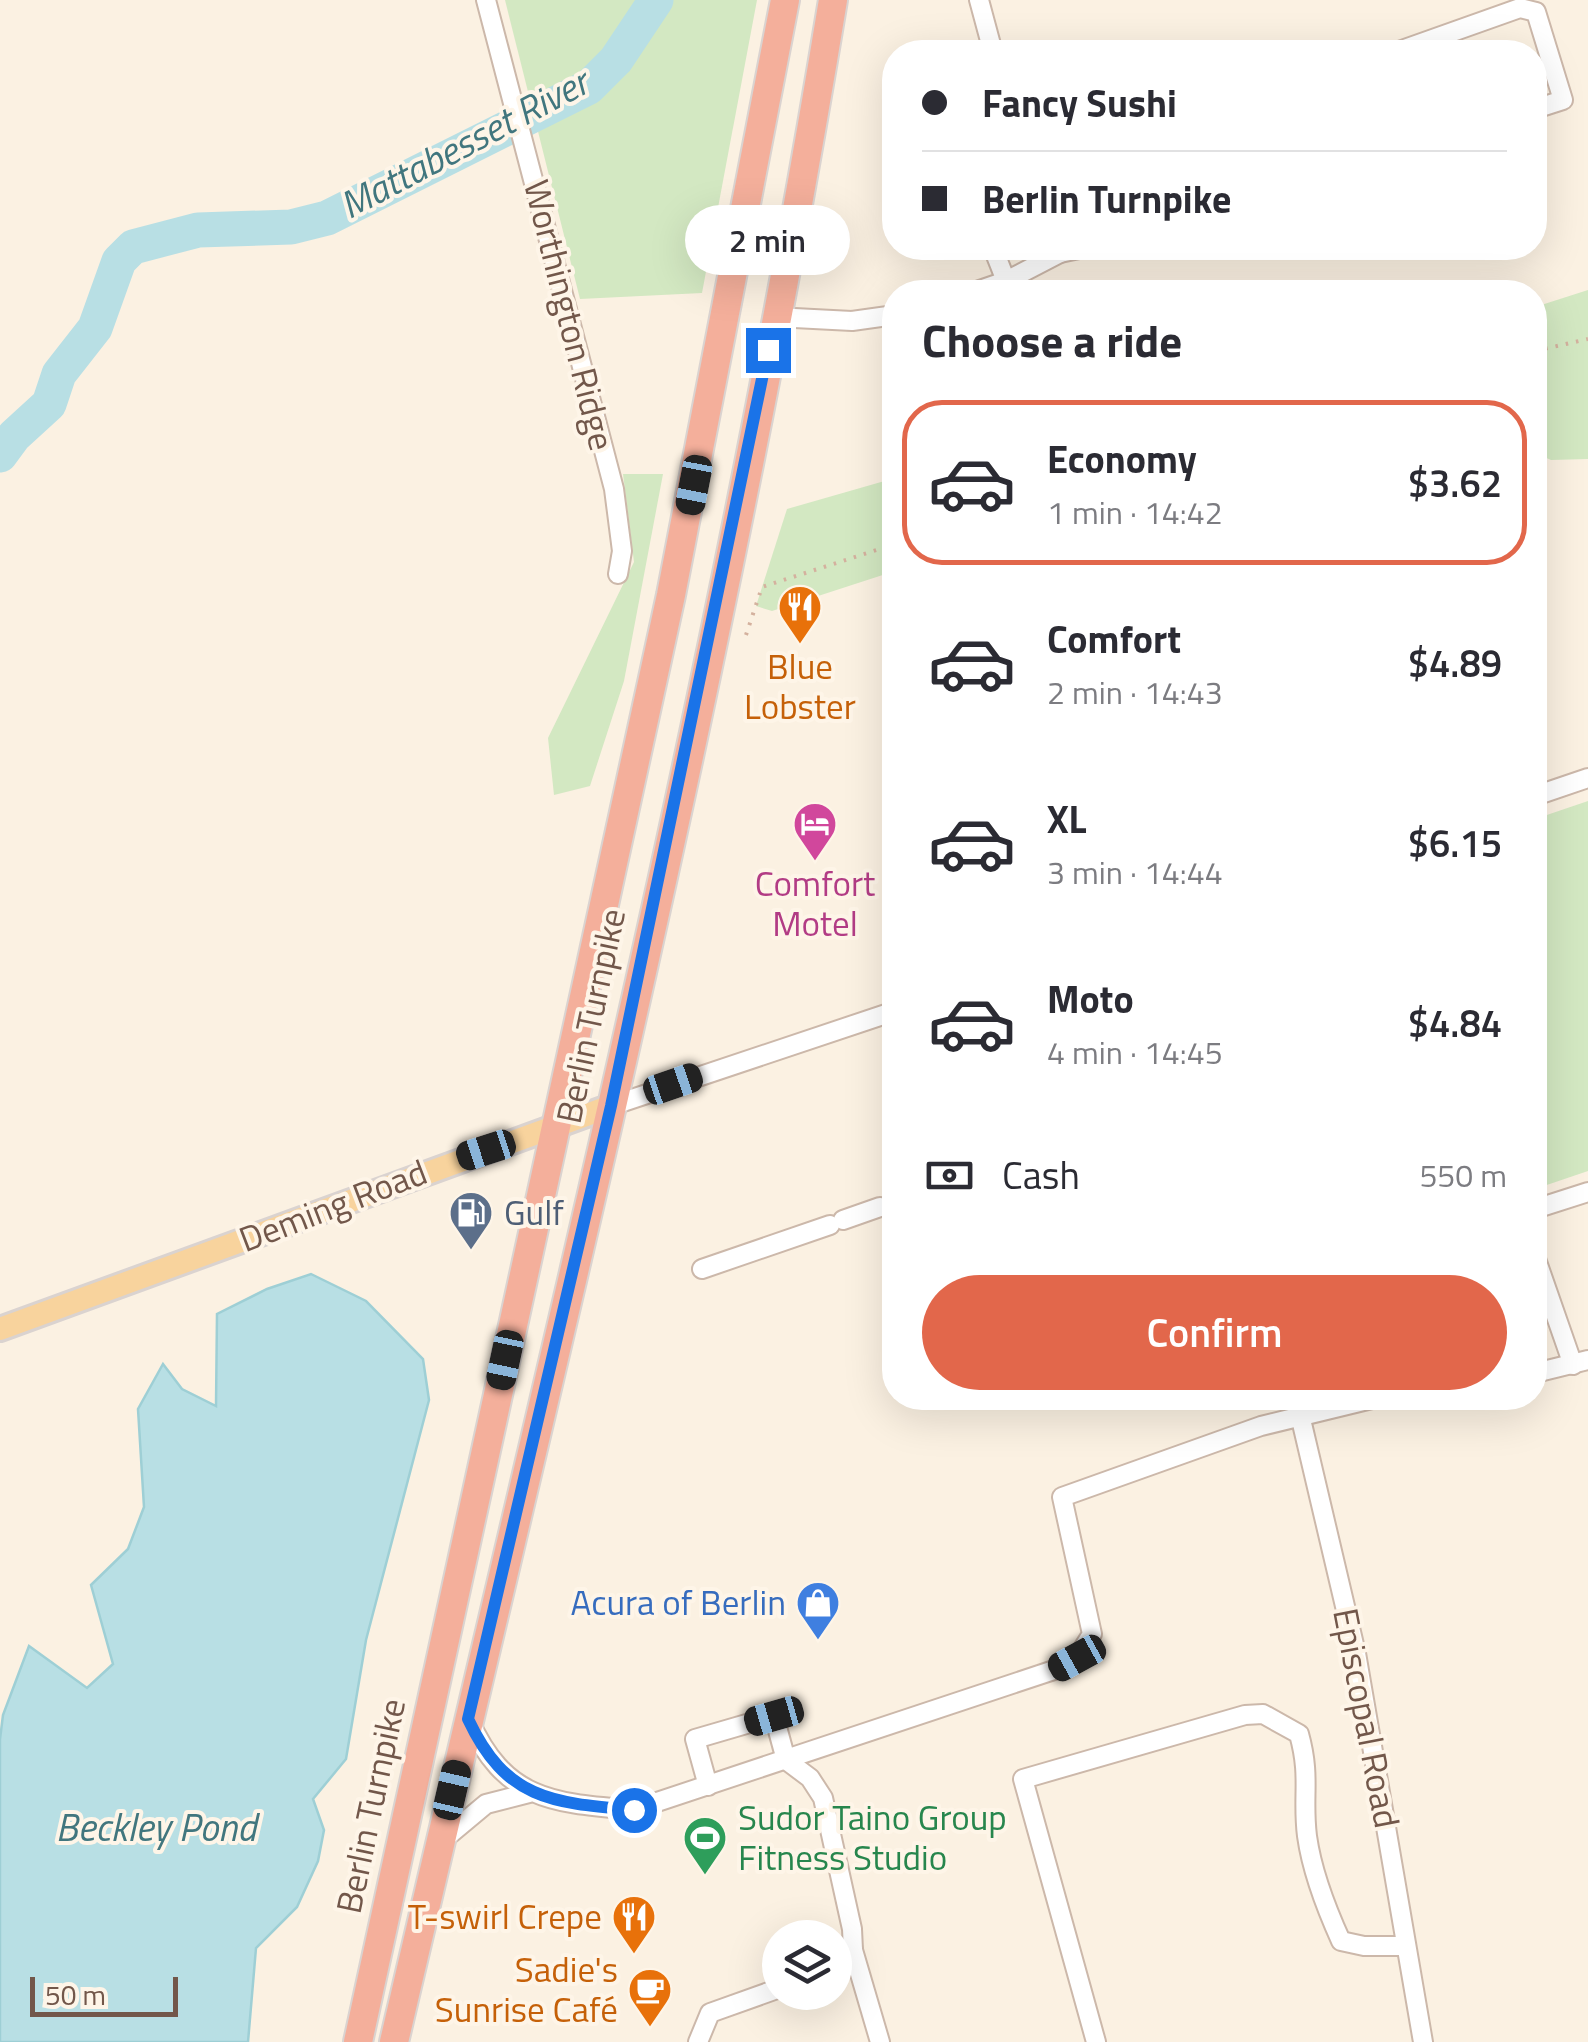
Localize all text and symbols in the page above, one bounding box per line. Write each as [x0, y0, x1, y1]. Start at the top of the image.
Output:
water label: Mattabesset River [329, 51, 602, 233]
text: Fancy Sushi [982, 74, 1177, 132]
text: Berlin Turnpike [982, 170, 1231, 228]
street label: Worthington Ridge [510, 174, 630, 456]
callout: 2 min [686, 205, 850, 275]
text: 2 min [729, 216, 806, 264]
text: Choose a ride [922, 306, 1182, 374]
route end [746, 328, 791, 373]
text: Economy [1047, 430, 1197, 488]
icon: car [927, 438, 1017, 528]
car [674, 453, 714, 517]
text: $3.62 [1408, 454, 1502, 512]
text: 1 min · 14:42 [1047, 488, 1223, 536]
restaurant icon: Blue Lobster [777, 584, 823, 645]
text: Comfort [1047, 610, 1181, 668]
icon: car [927, 618, 1017, 708]
text: $4.89 [1408, 634, 1502, 692]
place label: Blue Lobster [744, 639, 856, 733]
text: 2 min · 14:43 [1047, 668, 1223, 716]
text: XL [1047, 790, 1087, 848]
icon: car [927, 798, 1017, 888]
hotel icon: Comfort Motel [792, 801, 838, 862]
text: $6.15 [1408, 814, 1502, 872]
text: 3 min · 14:44 [1047, 848, 1223, 896]
place label: Comfort Motel [755, 856, 875, 950]
street label: Berlin Turnpike [541, 903, 639, 1128]
text: Moto [1047, 970, 1134, 1028]
icon: car [927, 978, 1017, 1068]
text: $4.84 [1408, 994, 1502, 1052]
text: 4 min · 14:45 [1047, 1028, 1223, 1076]
car [640, 1060, 706, 1108]
car [453, 1126, 519, 1174]
street label: Deming Road [231, 1144, 434, 1266]
text: Cash [1002, 1146, 1080, 1204]
icon: cash [922, 1148, 977, 1203]
text: 550 m [1419, 1151, 1507, 1199]
place label: Gulf [504, 1185, 564, 1239]
fuel station icon: Gulf [448, 1190, 494, 1251]
button: Confirm [922, 1275, 1507, 1390]
car [484, 1328, 526, 1392]
place label: Acura of Berlin [571, 1575, 786, 1629]
shop icon: Acura of Berlin [795, 1580, 841, 1641]
street label: Episcopal Road [1319, 1603, 1415, 1832]
car [1043, 1630, 1111, 1686]
street label: Berlin Turnpike [321, 1693, 419, 1918]
car [741, 1693, 807, 1739]
car [431, 1757, 473, 1823]
route start [612, 1788, 657, 1833]
place label: Sudor Taino Group Fitness Studio [738, 1790, 1007, 1884]
water label: Beckley Pond [56, 1798, 260, 1856]
sports icon: Sudor Taino Group Fitness Studio [682, 1815, 728, 1876]
place label: T-swirl Crepe [408, 1889, 602, 1943]
restaurant icon: T-swirl Crepe [611, 1894, 657, 1955]
map controls [762, 1920, 852, 2010]
button: layers [762, 1920, 852, 2010]
place label: Sadie's Sunrise Café [435, 1942, 618, 2036]
cafe icon: Sadie's Sunrise Café [627, 1967, 673, 2028]
scale bar [30, 1972, 178, 2016]
text: 50 m [45, 1973, 106, 2016]

